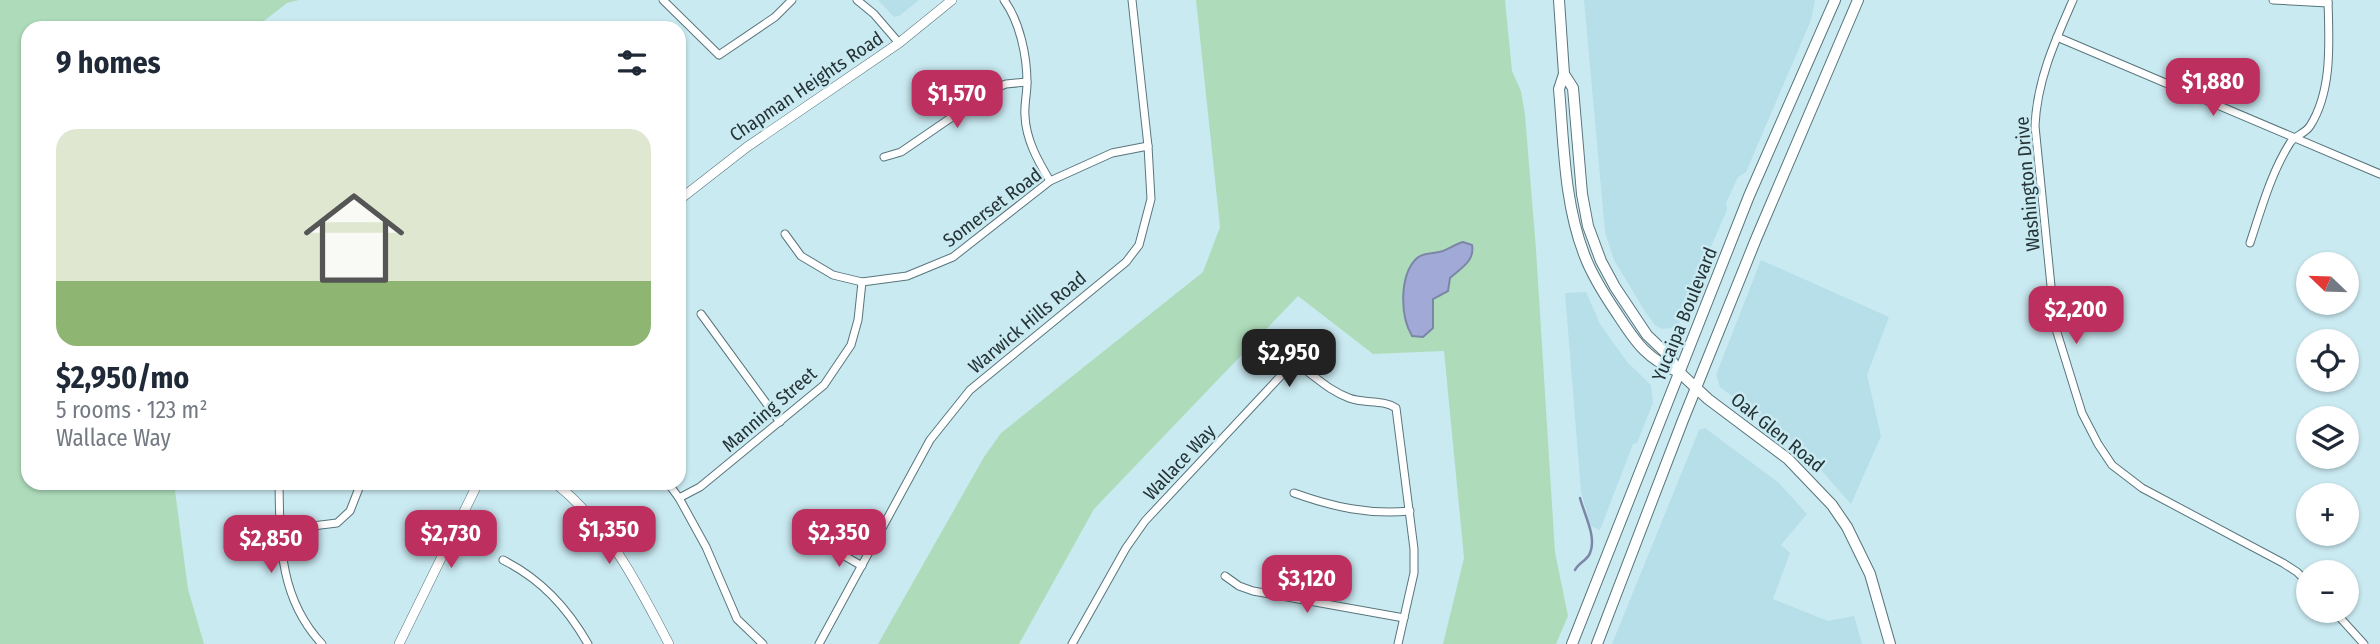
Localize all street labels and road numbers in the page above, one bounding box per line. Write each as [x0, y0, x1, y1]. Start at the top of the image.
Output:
street label: Chapman Heights Road [725, 27, 887, 146]
street label: Washington Drive [2010, 116, 2045, 252]
street label: Somerset Road [939, 163, 1046, 252]
street label: Yucaipa Boulevard [1647, 244, 1722, 385]
street label: Warwick Hills Road [964, 266, 1091, 378]
street label: Manning Street [717, 362, 822, 457]
street label: Oak Glen Road [1726, 388, 1829, 477]
street label: Wallace Way [1139, 419, 1220, 505]

